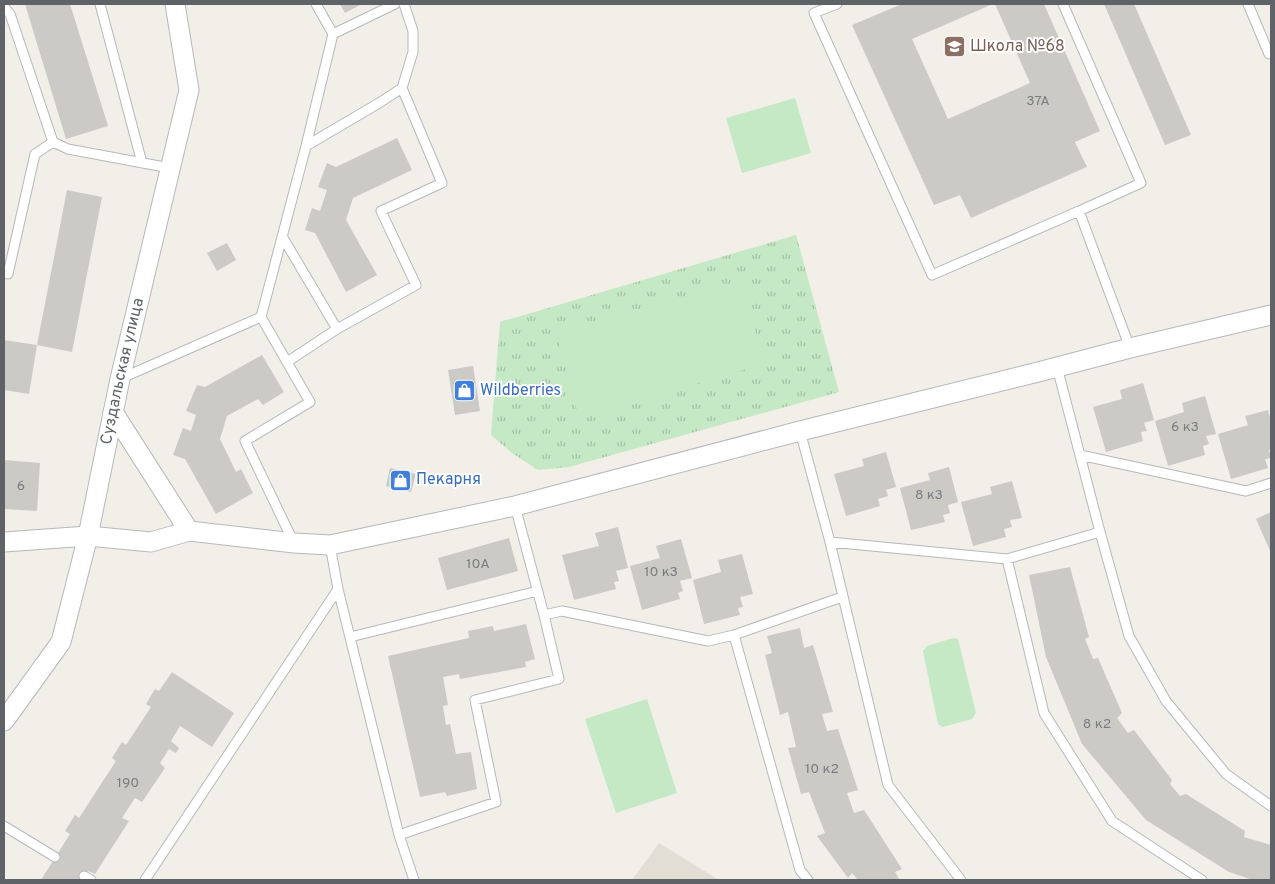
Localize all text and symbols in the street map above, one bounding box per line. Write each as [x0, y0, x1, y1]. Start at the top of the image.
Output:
school or university icon: Школа №68 [942, 35, 966, 59]
place label: Школа №68 [970, 37, 1065, 57]
house number: 37А [1026, 93, 1050, 110]
street label: Суздальская улица [97, 296, 149, 447]
shop icon: Wildberries [452, 379, 476, 403]
place label: Wildberries [480, 381, 561, 401]
house number: 6 к3 [1171, 419, 1199, 436]
shop icon: Пекарня [388, 468, 412, 492]
place label: Пекарня [416, 470, 481, 490]
house number: 6 [17, 478, 25, 495]
house number: 8 к3 [915, 487, 943, 504]
house number: 10А [466, 556, 490, 573]
house number: 10 к3 [644, 564, 678, 581]
house number: 8 к2 [1083, 716, 1111, 733]
house number: 10 к2 [805, 761, 839, 778]
house number: 190 [117, 775, 139, 792]

